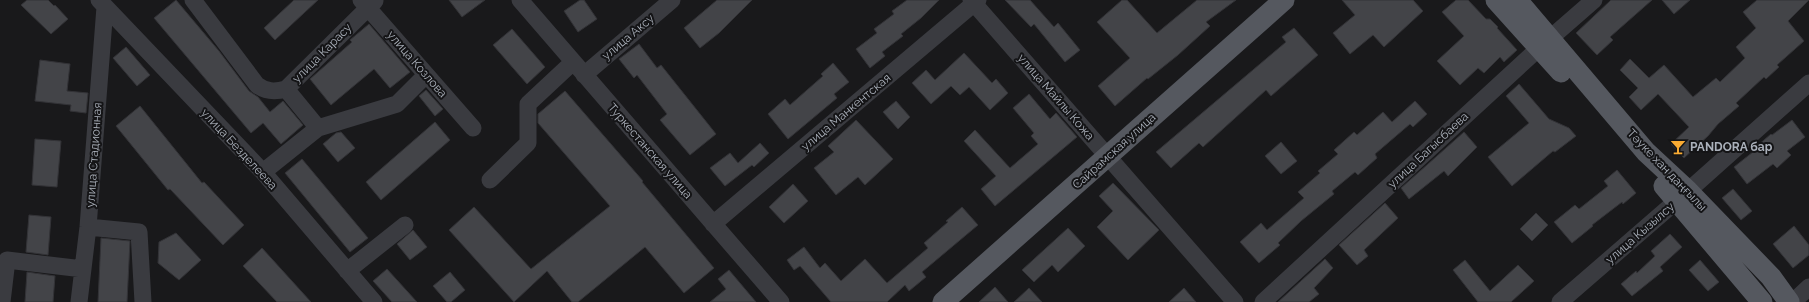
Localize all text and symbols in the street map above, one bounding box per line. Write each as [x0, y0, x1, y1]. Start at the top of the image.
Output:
street label: улица Аксу [599, 11, 657, 63]
street label: улица Карасу [289, 20, 355, 86]
street label: улица Козлова [384, 28, 450, 100]
street label: улица Майлы Кожа [1015, 51, 1097, 143]
street label: улица Манкентская [799, 71, 893, 153]
street label: Туркестанская улица [605, 101, 695, 201]
street label: улица Стадионная [83, 102, 105, 208]
street label: улица Безделеева [198, 106, 280, 192]
street label: улица Багысбаева [1385, 109, 1471, 191]
street label: Сайрамская улица [1070, 110, 1158, 192]
street label: Тәуке хан даңғылы [1624, 126, 1710, 214]
bar icon: PANDORA бар [1669, 138, 1687, 156]
place label: PANDORA бар [1690, 140, 1773, 154]
street label: улица Кызылсу [1603, 199, 1678, 267]

